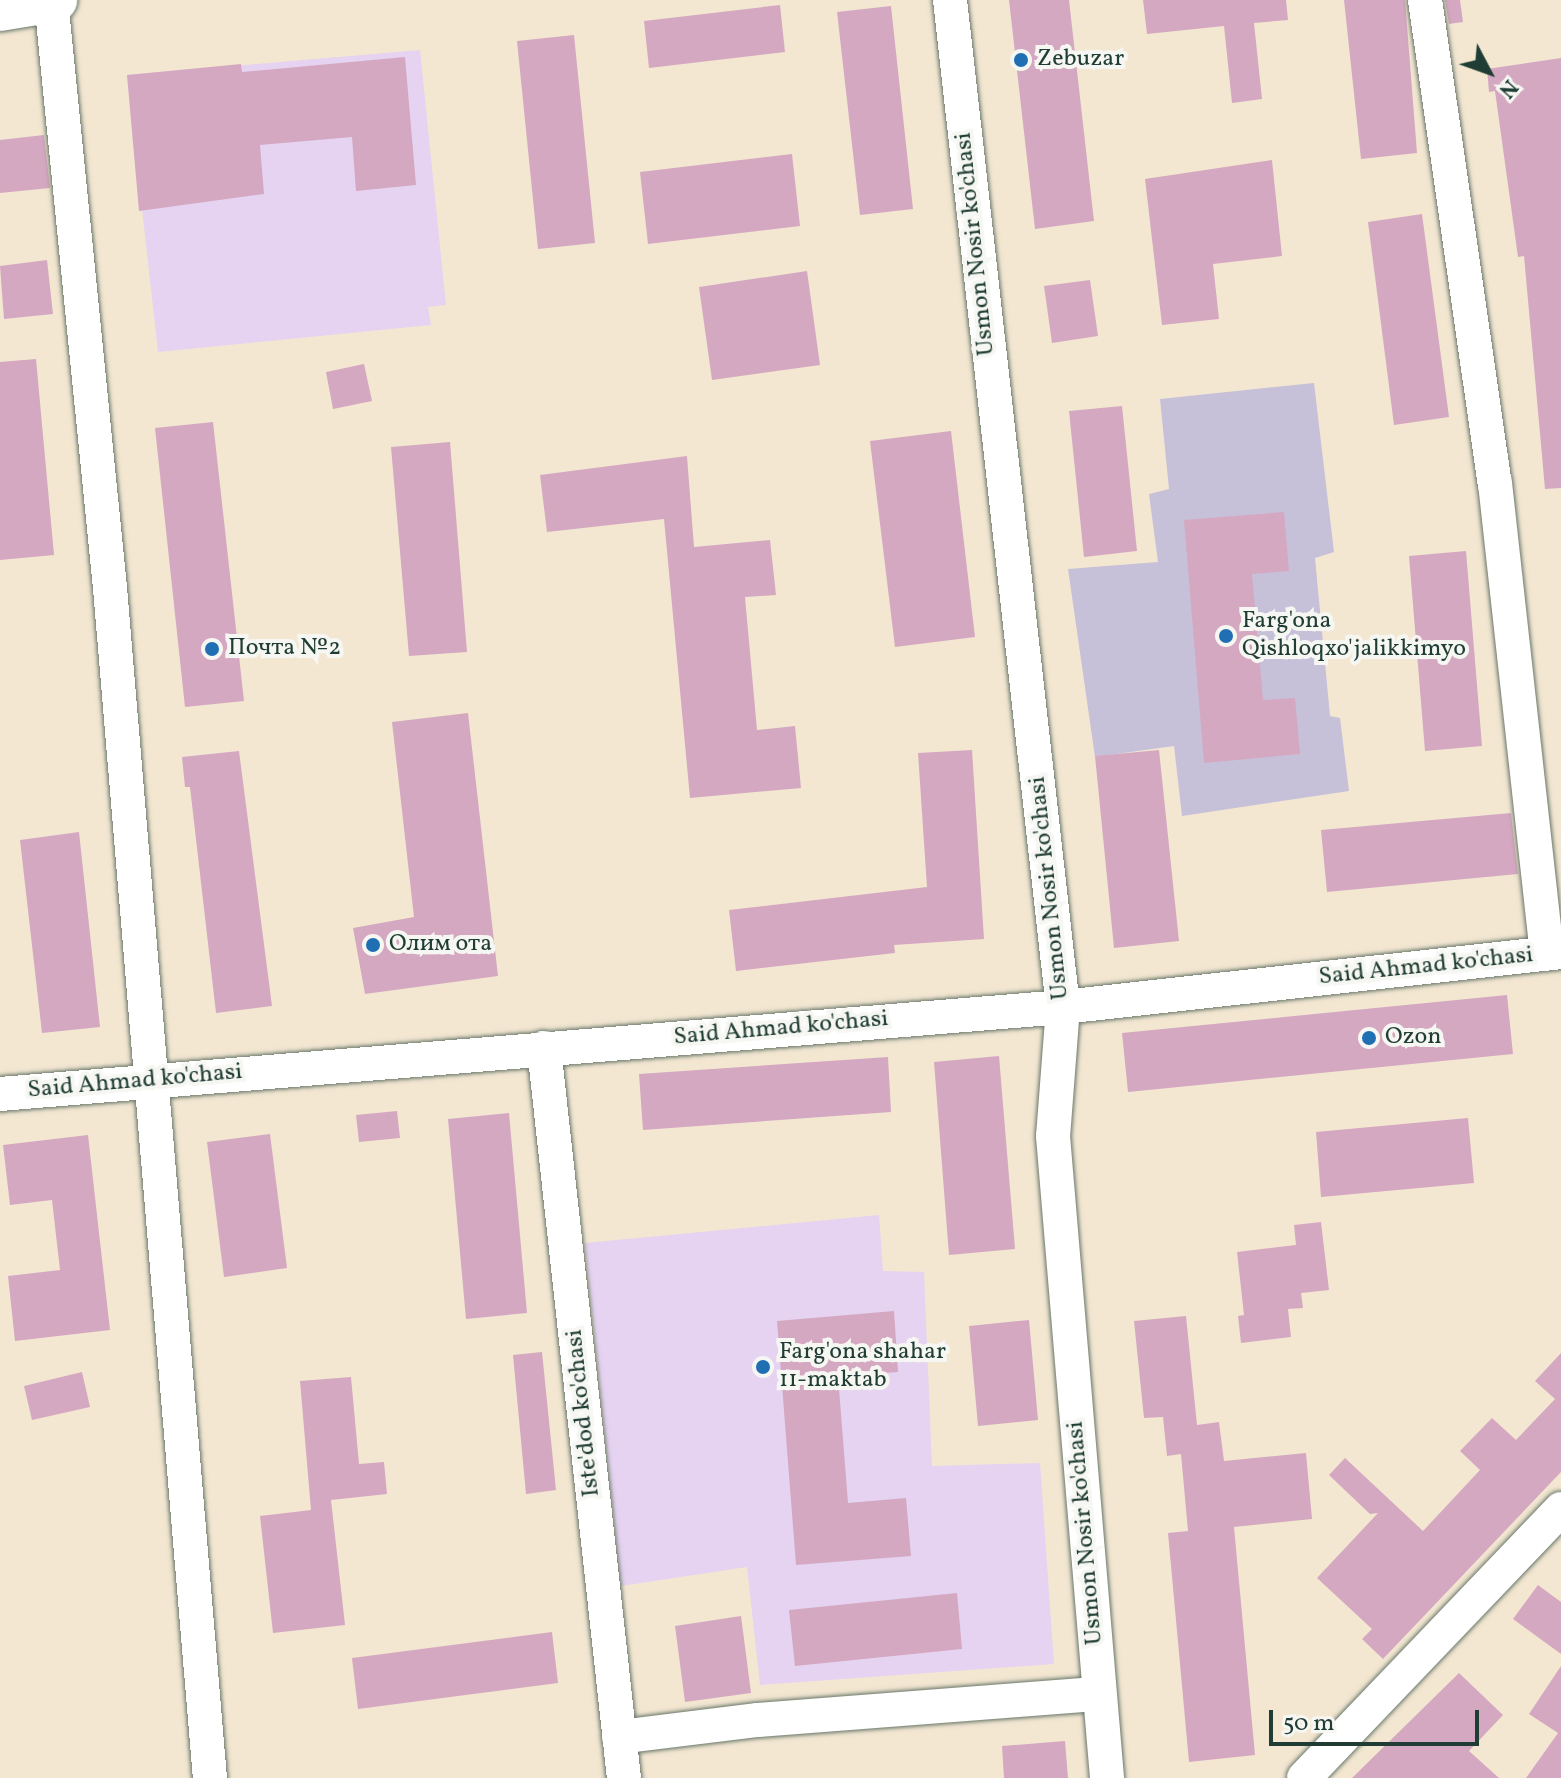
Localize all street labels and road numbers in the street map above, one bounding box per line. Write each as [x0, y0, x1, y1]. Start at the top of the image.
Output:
street label: Usmon Nosir ko'chasi [950, 131, 1002, 357]
street label: Usmon Nosir ko'chasi [1024, 775, 1076, 1001]
street label: Said Ahmad ko'chasi [1317, 941, 1535, 993]
street label: Said Ahmad ko'chasi [672, 1005, 890, 1053]
street label: Said Ahmad ko'chasi [26, 1058, 244, 1106]
street label: Iste'dod ko'chasi [561, 1328, 607, 1498]
street label: Usmon Nosir ko'chasi [1062, 1420, 1110, 1646]

